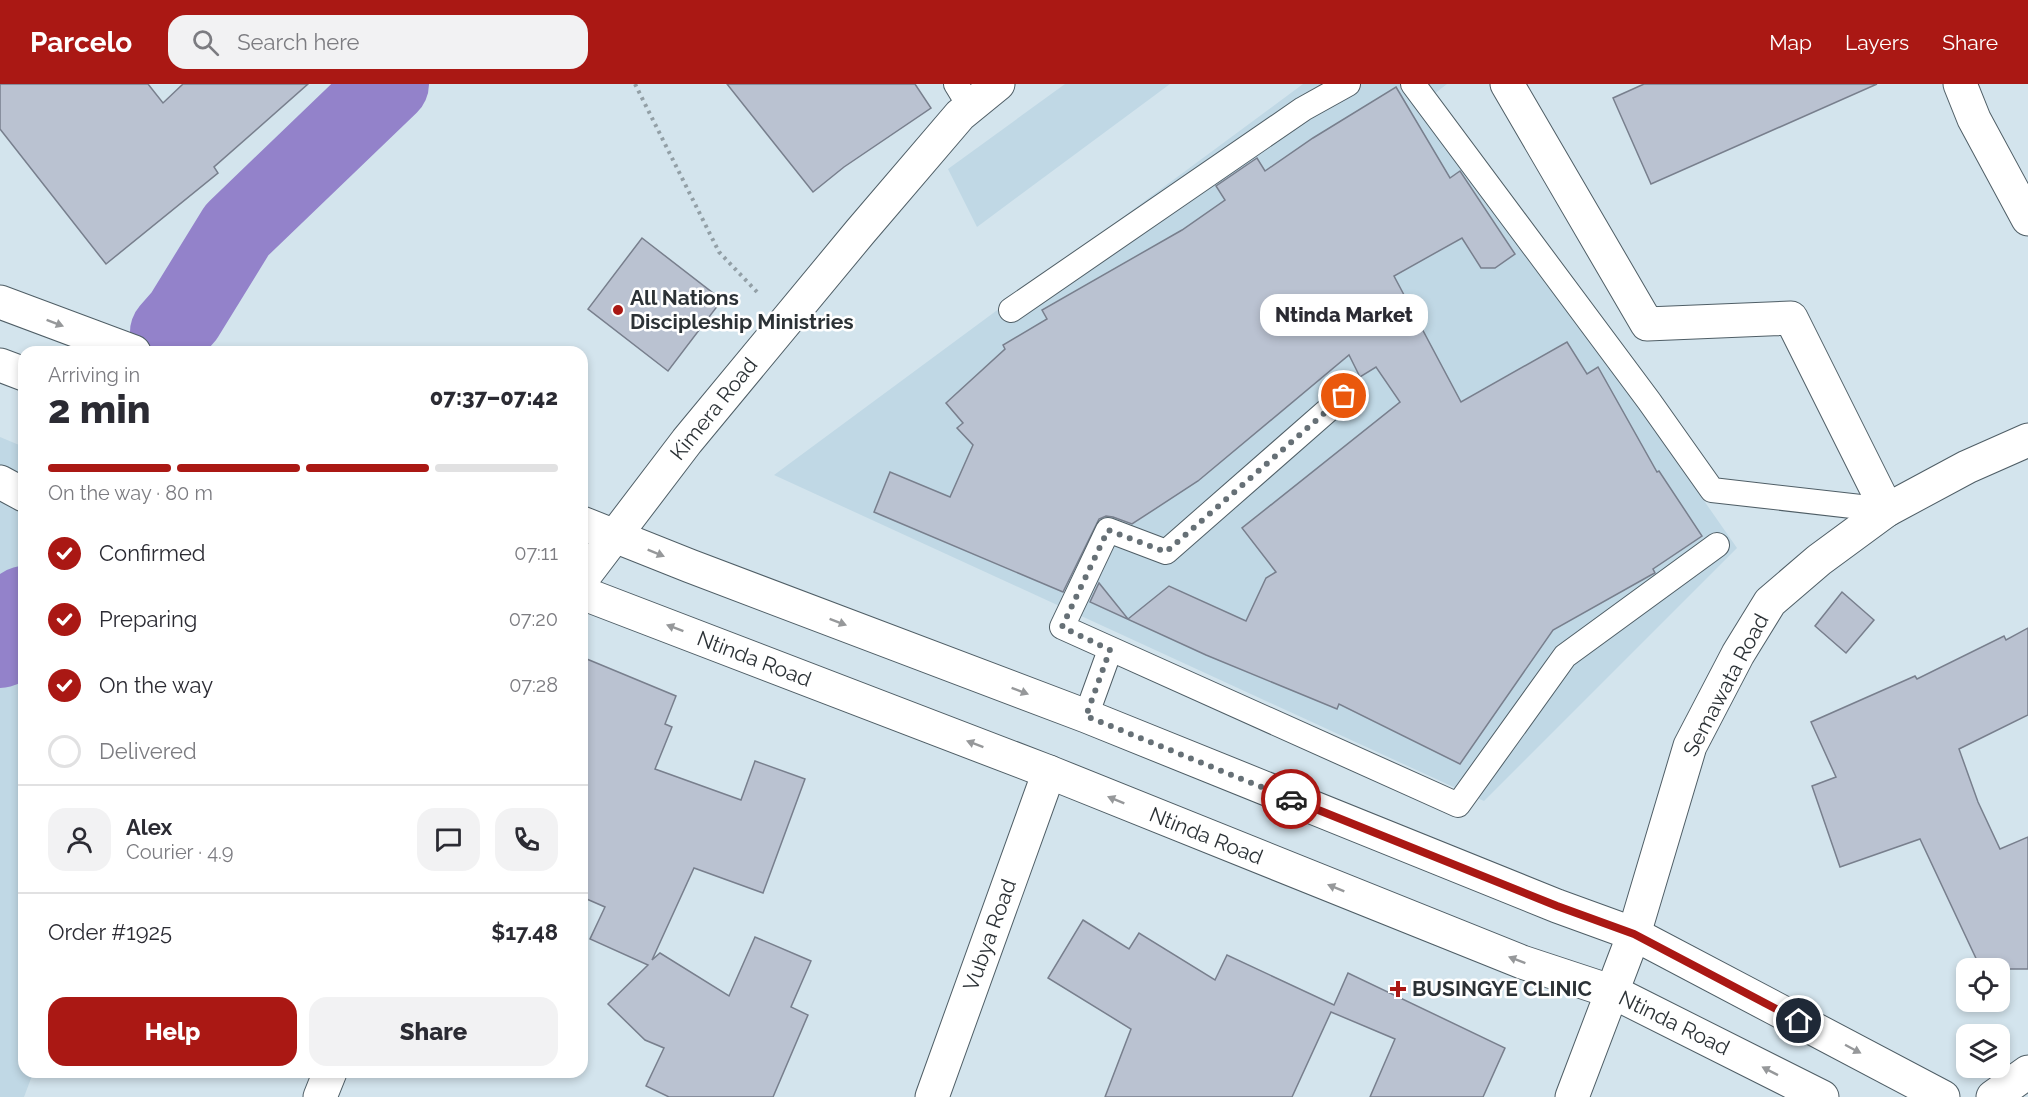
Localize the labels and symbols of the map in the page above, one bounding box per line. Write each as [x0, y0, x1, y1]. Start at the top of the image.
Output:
place label: All Nations Discipleship Ministries [630, 285, 854, 334]
callout: Ntinda Market [1260, 294, 1428, 336]
marker: All Nations Discipleship Ministries [611, 303, 625, 317]
one-way arrow [46, 318, 64, 328]
street label: Kimera Road [665, 353, 762, 465]
pin [1318, 370, 1369, 421]
one-way arrow [647, 549, 665, 558]
street label: Semawata Road [1677, 609, 1774, 760]
one-way arrow [829, 618, 847, 628]
one-way arrow [666, 623, 684, 633]
street label: Ntinda Road [694, 625, 815, 692]
one-way arrow [1011, 687, 1029, 697]
one-way arrow [965, 739, 983, 749]
courier [1261, 769, 1321, 829]
one-way arrow [1107, 795, 1125, 805]
street label: Ntinda Road [1146, 801, 1267, 870]
street label: Vubya Road [958, 876, 1021, 994]
one-way arrow [1327, 883, 1345, 893]
one-way arrow [1508, 955, 1526, 965]
place label: BUSINGYE CLINIC [1412, 976, 1592, 1001]
marker: BUSINGYE CLINIC [1389, 980, 1407, 998]
street label: Ntinda Road [1615, 985, 1734, 1060]
pin [1773, 995, 1824, 1046]
one-way arrow [1844, 1044, 1862, 1054]
one-way arrow [1761, 1066, 1778, 1075]

